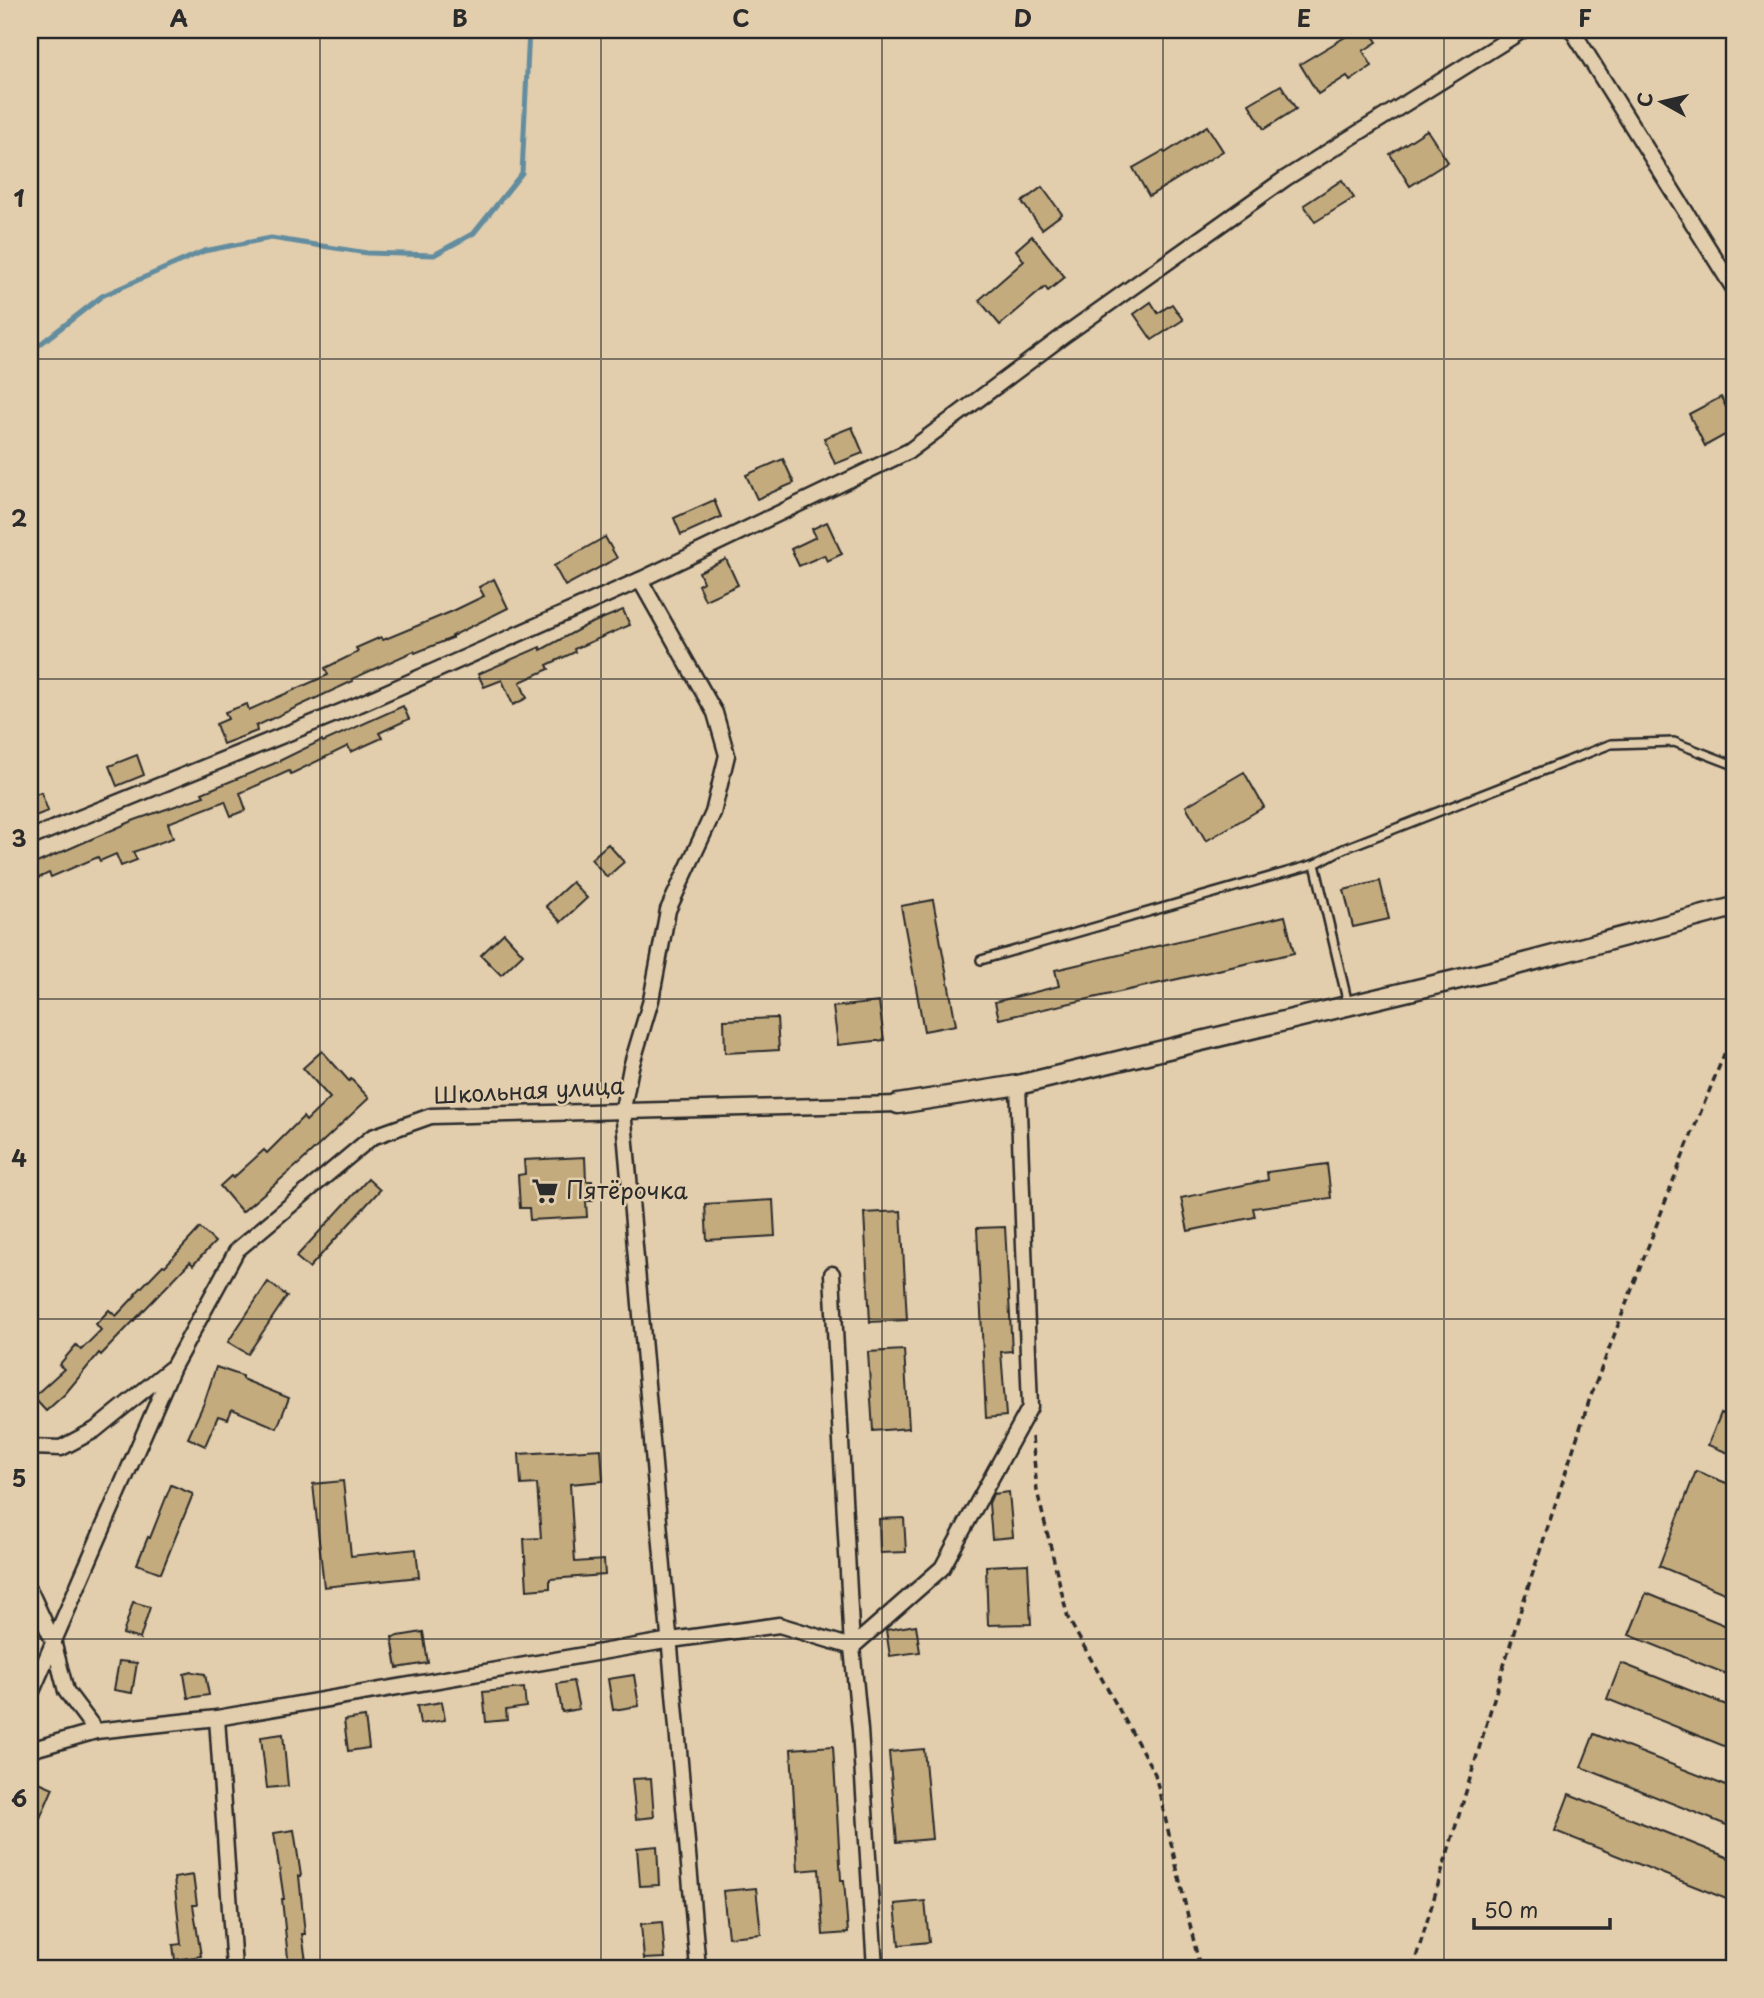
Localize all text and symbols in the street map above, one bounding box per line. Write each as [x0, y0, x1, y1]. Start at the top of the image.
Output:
text: A [170, 0, 188, 35]
text: B [452, 0, 468, 35]
text: C [732, 0, 750, 35]
text: D [1014, 0, 1032, 35]
text: E [1297, 0, 1311, 35]
text: F [1578, 0, 1592, 35]
north arrow [1628, 66, 1698, 136]
text: С [1629, 90, 1659, 109]
text: 1 [14, 180, 25, 215]
text: 2 [11, 500, 27, 535]
text: 3 [11, 820, 27, 855]
street label: Школьная улица [433, 1067, 626, 1112]
text: 4 [11, 1140, 27, 1175]
place label: Пятёрочка [566, 1172, 688, 1207]
supermarket icon: Пятёрочка [530, 1176, 560, 1206]
text: 5 [12, 1460, 26, 1495]
text: 6 [11, 1780, 27, 1815]
scale bar [1474, 1886, 1610, 1930]
text: 50 m [1484, 1893, 1538, 1925]

